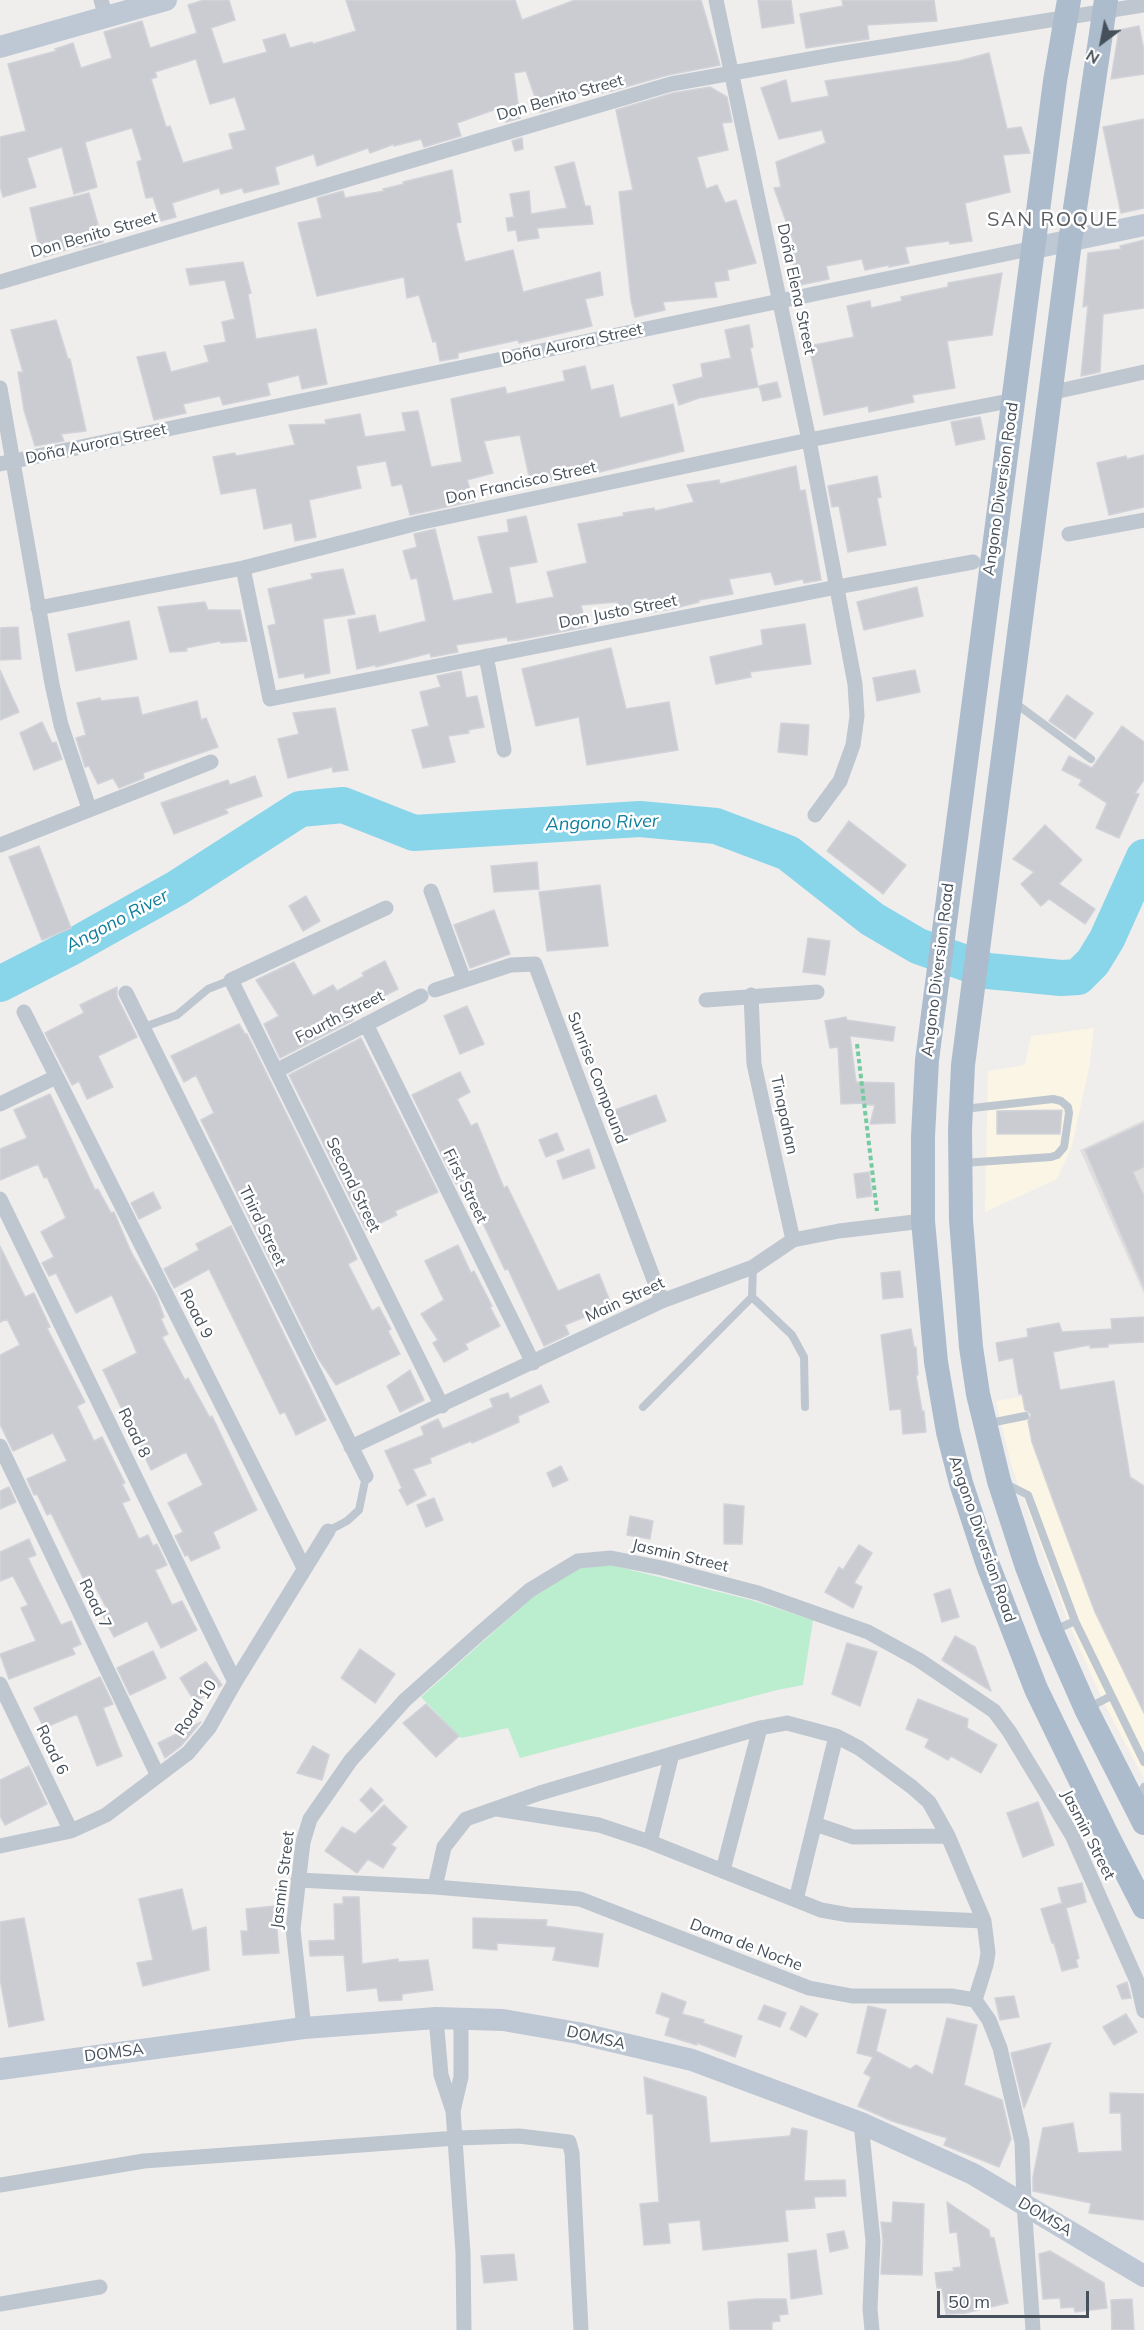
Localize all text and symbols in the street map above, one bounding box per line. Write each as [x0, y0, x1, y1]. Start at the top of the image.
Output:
north arrow [1072, 12, 1132, 72]
text: N [1082, 46, 1103, 69]
street label: Don Benito Street [495, 71, 625, 125]
street label: Don Benito Street [29, 208, 159, 262]
district label: SAN ROQUE [987, 208, 1119, 232]
street label: Doña Elena Street [773, 222, 819, 356]
street label: Doña Aurora Street [500, 320, 644, 368]
street label: Angono Diversion Road [979, 401, 1023, 577]
street label: Doña Aurora Street [24, 420, 168, 468]
street label: Don Francisco Street [444, 458, 598, 508]
street label: Don Justo Street [557, 591, 679, 633]
water label: Angono River [545, 810, 659, 836]
street label: Angono Diversion Road [918, 882, 958, 1058]
water label: Angono River [62, 885, 172, 957]
street label: Fourth Street [293, 986, 387, 1048]
street label: Sunrise Compound [563, 1009, 631, 1147]
street label: Tinapahan [766, 1074, 802, 1156]
street label: Second Street [322, 1135, 384, 1235]
street label: First Street [439, 1146, 491, 1226]
street label: Third Street [234, 1183, 290, 1269]
street label: Main Street [582, 1273, 668, 1327]
street label: Road 9 [175, 1286, 217, 1342]
street label: Road 8 [114, 1405, 154, 1461]
street label: Angono Diversion Road [944, 1453, 1020, 1625]
street label: Jasmin Street [630, 1536, 730, 1576]
street label: Road 7 [75, 1576, 115, 1632]
street label: Road 10 [171, 1677, 221, 1739]
street label: Road 6 [32, 1722, 72, 1778]
street label: Jasmin Street [1057, 1787, 1119, 1883]
street label: Jasmin Street [267, 1830, 299, 1930]
street label: Dama de Noche [687, 1915, 805, 1975]
street label: DOMSA [565, 2022, 627, 2054]
street label: DOMSA [83, 2040, 145, 2066]
street label: DOMSA [1014, 2193, 1076, 2241]
scale bar [940, 2279, 1092, 2317]
text: 50 m [948, 2290, 990, 2313]

